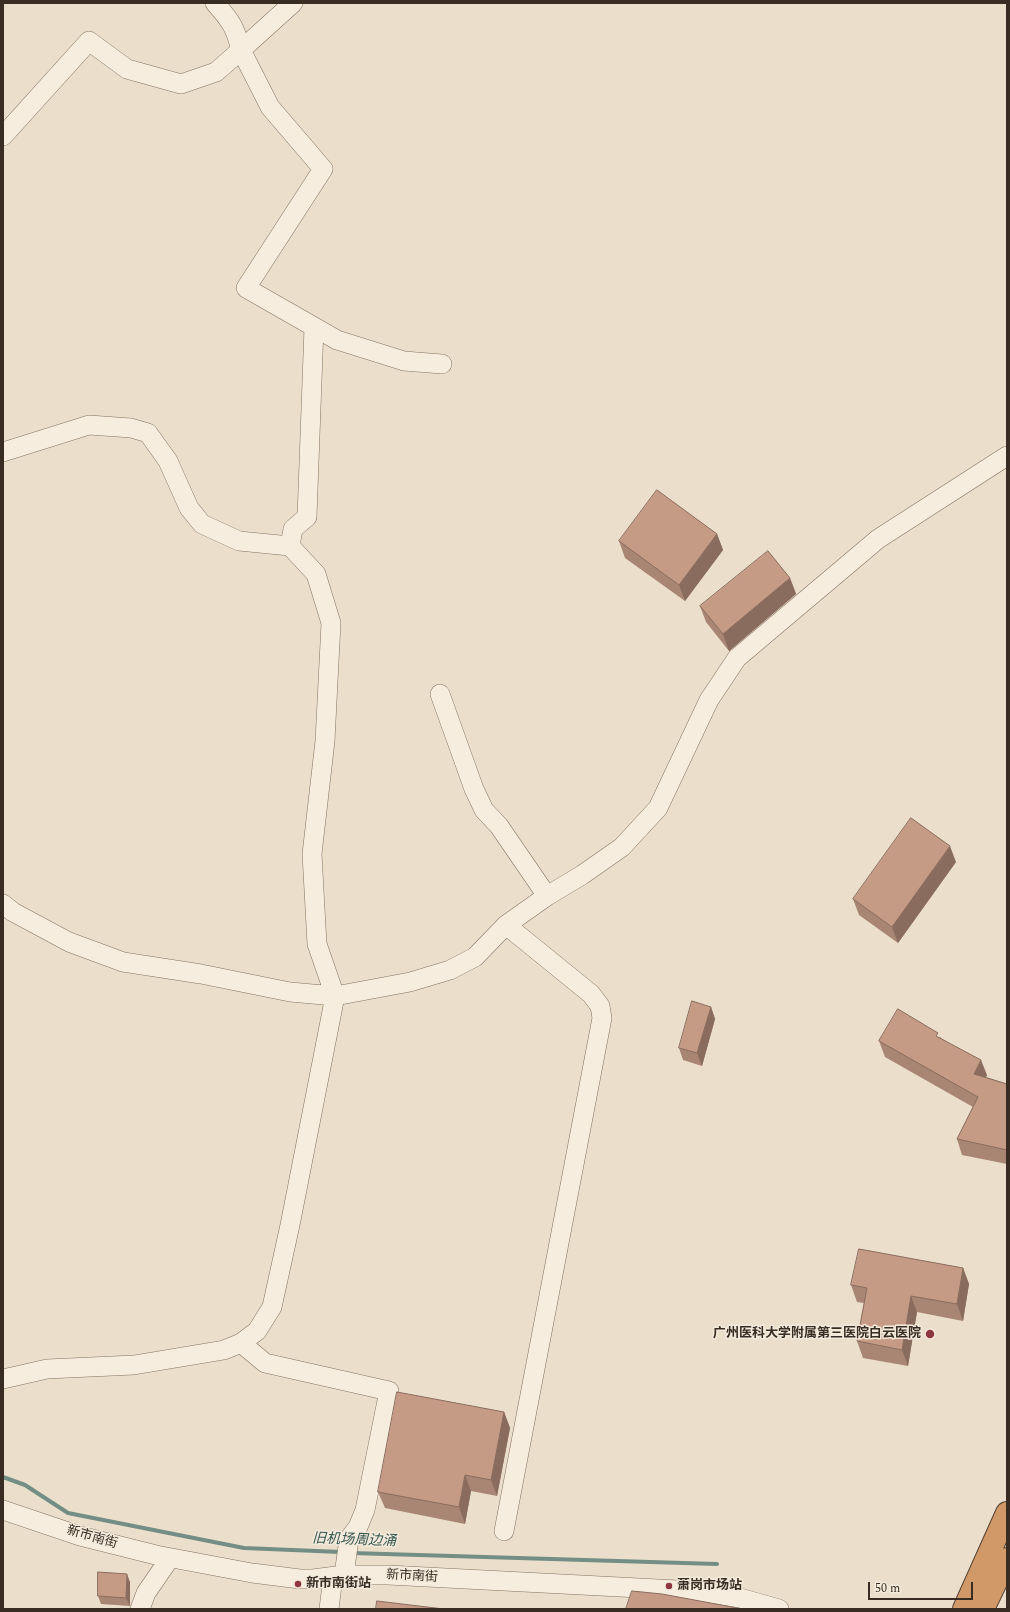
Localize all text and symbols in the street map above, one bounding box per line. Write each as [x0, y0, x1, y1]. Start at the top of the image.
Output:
place label: 广州医科大学附属第三医院白云医院 [713, 1326, 921, 1342]
marker: 广州医科大学附属第三医院白云医院 [924, 1328, 936, 1340]
street label: 新市南街 [65, 1523, 119, 1553]
water label: 旧机场周边涌 [312, 1531, 396, 1551]
street label: 新市南街 [386, 1568, 438, 1586]
scale bar [870, 1574, 975, 1600]
place label: 新市南街站 [306, 1576, 371, 1592]
place label: 萧岗市场站 [677, 1578, 742, 1594]
marker: 新市南街站 [293, 1579, 303, 1589]
text: 50 m [875, 1579, 900, 1598]
marker: 萧岗市场站 [664, 1581, 674, 1591]

